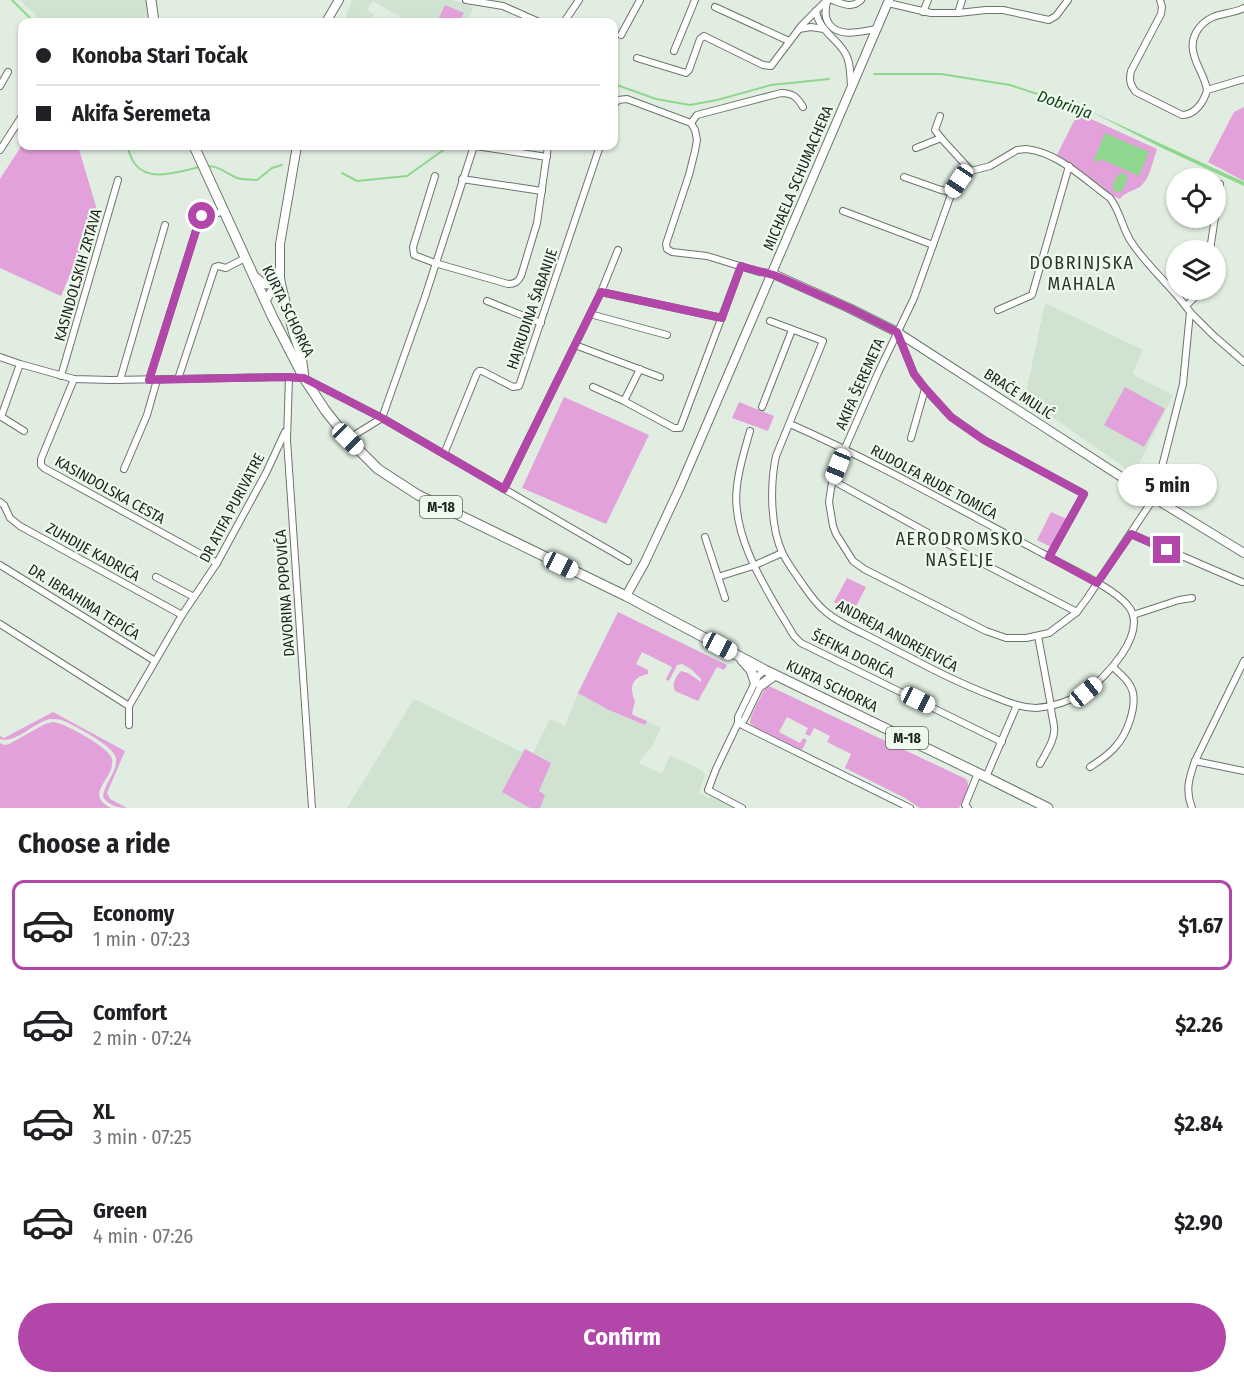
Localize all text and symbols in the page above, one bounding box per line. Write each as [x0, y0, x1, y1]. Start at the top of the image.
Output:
text: Konoba Stari Točak [72, 42, 248, 69]
water label: Dobrinja [1035, 86, 1095, 123]
text: Akifa Šeremeta [72, 100, 211, 127]
street label: MICHAELA SCHUMACHERA [759, 103, 837, 253]
car [941, 161, 977, 201]
map controls [1166, 168, 1226, 300]
button: locate [1166, 168, 1226, 228]
route start [188, 202, 215, 229]
street label: KASINDOLSKIH ZRTAVA [50, 207, 106, 343]
button: layers [1166, 240, 1226, 300]
street label: HAJRUDINA ŠABANIJE [503, 246, 561, 372]
district label: DOBRINJSKA MAHALA [1030, 252, 1134, 295]
street label: KURTA SCHORKA [258, 262, 318, 360]
street label: AKIFA ŠEREMETA [832, 335, 888, 433]
street label: BRAĆE MULIĆ [981, 365, 1058, 424]
car [329, 420, 367, 458]
street label: RUDOLFA RUDE TOMIĆA [868, 441, 1001, 523]
car [823, 446, 853, 486]
street label: DR ATIFA PURIVATRE [196, 450, 268, 566]
street label: KASINDOLSKA CESTA [52, 452, 168, 528]
callout: 5 min [1118, 463, 1216, 505]
text: 5 min [1145, 473, 1190, 497]
road number: M-18 [420, 496, 462, 518]
street label: ZUHDIJE KADRIĆA [43, 519, 143, 585]
district label: AERODROMSKO NASELJE [896, 528, 1024, 571]
street label: DAVORINA POPOVIĆA [272, 529, 298, 657]
route end [1153, 536, 1180, 563]
car [541, 549, 581, 581]
street label: DR. IBRAHIMA TEPIĆA [25, 560, 143, 644]
street label: ANDREJA ANDREJEVIĆA [833, 596, 961, 676]
street label: ŠEFIKA DORIĆA [809, 626, 898, 682]
car [700, 630, 740, 662]
street label: KURTA SCHORKA [783, 656, 881, 716]
car [1066, 674, 1106, 710]
car [898, 684, 938, 716]
road number: M-18 [886, 727, 928, 749]
text: Choose a ride [18, 828, 170, 860]
icon: car [21, 898, 75, 952]
text: Economy [93, 900, 174, 927]
text: $1.67 [1178, 912, 1223, 939]
text: 1 min · 07:23 [93, 927, 190, 951]
icon: car [21, 997, 75, 1051]
text: Comfort [93, 999, 167, 1026]
text: $2.26 [1175, 1011, 1223, 1038]
text: 2 min · 07:24 [93, 1026, 192, 1050]
icon: car [21, 1096, 75, 1150]
text: XL [93, 1098, 115, 1125]
text: $2.84 [1174, 1110, 1223, 1137]
text: 3 min · 07:25 [93, 1125, 192, 1149]
icon: car [21, 1195, 75, 1249]
text: Green [93, 1197, 147, 1224]
text: $2.90 [1174, 1209, 1223, 1236]
text: 4 min · 07:26 [93, 1224, 193, 1248]
button: Confirm [18, 1303, 1226, 1372]

